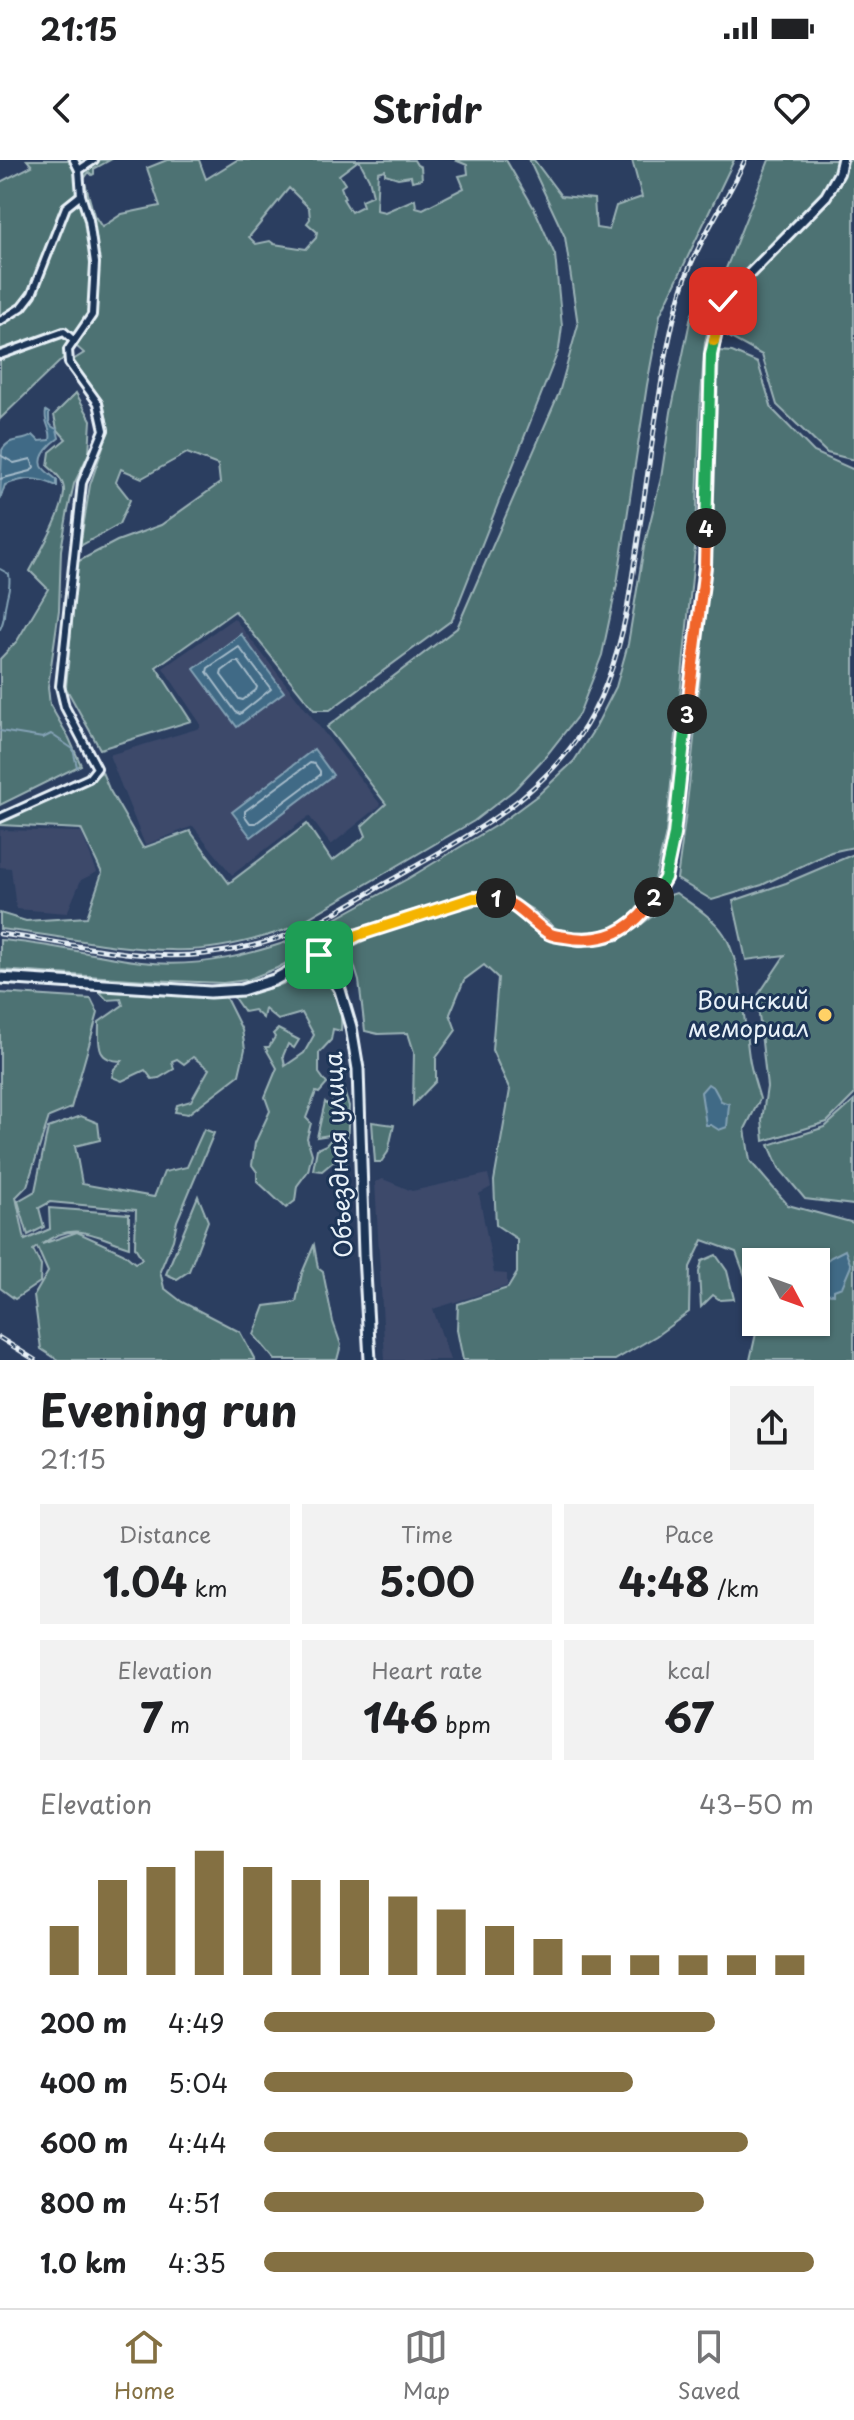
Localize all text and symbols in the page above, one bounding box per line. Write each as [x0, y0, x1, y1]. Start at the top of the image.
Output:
text: 21:15 [40, 6, 118, 51]
text: Stridr [372, 81, 482, 135]
icon: back [40, 86, 84, 130]
icon: heart [770, 86, 814, 130]
pin [689, 267, 757, 335]
icon: check [701, 279, 745, 323]
pin: 4 [686, 508, 726, 548]
text: 4 [699, 511, 713, 544]
pin: 3 [667, 694, 707, 734]
text: 3 [680, 697, 694, 730]
pin: 2 [634, 877, 674, 917]
pin: 1 [476, 878, 516, 918]
text: 2 [646, 880, 662, 913]
text: 1 [491, 881, 501, 914]
pin [285, 921, 353, 989]
icon: arrive [297, 933, 341, 977]
place label: Воинский мемориал [688, 981, 809, 1045]
marker: Воинский мемориал [816, 1006, 834, 1024]
street label: Объездная улица [314, 1051, 360, 1259]
north arrow [742, 1248, 830, 1336]
map controls [742, 1248, 830, 1336]
text: Evening run [40, 1376, 298, 1442]
button: share [730, 1386, 814, 1470]
text: 21:15 [40, 1439, 106, 1478]
text: Distance [119, 1517, 211, 1550]
text: Time [401, 1517, 453, 1550]
text: Pace [664, 1517, 714, 1550]
text: 1.04 [102, 1550, 187, 1611]
text: 5:00 [379, 1550, 475, 1611]
text: 4:48 [619, 1550, 710, 1611]
text: km [187, 1571, 228, 1604]
text: /km [710, 1571, 759, 1604]
text: Elevation [118, 1653, 212, 1686]
text: Heart rate [371, 1653, 483, 1686]
text: kcal [667, 1653, 711, 1686]
text: 7 [140, 1686, 163, 1747]
text: 146 [363, 1686, 438, 1747]
text: 67 [664, 1686, 714, 1747]
text: m [163, 1707, 190, 1740]
text: bpm [438, 1707, 491, 1740]
text: Elevation [40, 1784, 152, 1823]
text: 43–50 m [699, 1784, 814, 1823]
text: 200 m [40, 2003, 127, 2042]
text: 4:49 [168, 2003, 225, 2042]
text: 400 m [40, 2063, 128, 2102]
text: 5:04 [168, 2063, 228, 2102]
text: 600 m [40, 2123, 128, 2162]
text: 4:44 [168, 2123, 227, 2162]
text: 800 m [40, 2183, 127, 2222]
text: 4:51 [168, 2183, 220, 2222]
text: 1.0 km [40, 2243, 127, 2282]
text: 4:35 [168, 2243, 226, 2282]
tab: Home [114, 2325, 175, 2406]
tab: Map [403, 2325, 450, 2406]
tab: Saved [678, 2325, 740, 2406]

